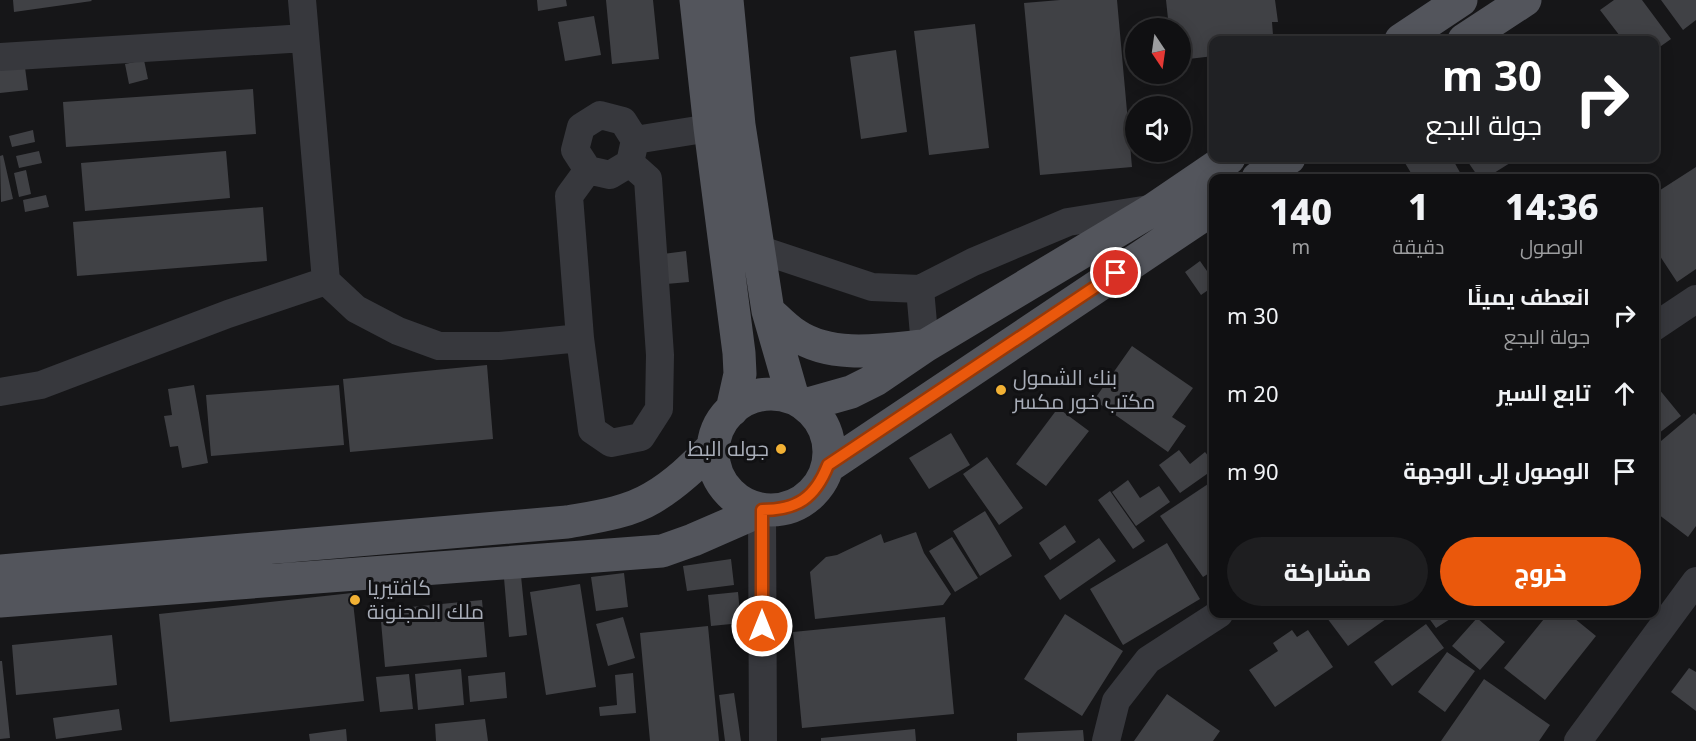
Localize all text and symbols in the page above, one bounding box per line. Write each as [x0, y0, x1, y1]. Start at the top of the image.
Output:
north arrow [1125, 18, 1191, 84]
map controls [1125, 18, 1191, 162]
text: 30 m [1442, 46, 1542, 103]
icon: right [1563, 60, 1641, 138]
button: sound [1125, 96, 1191, 162]
text: جولة البجع [1425, 106, 1542, 143]
text: 1 [1408, 182, 1429, 231]
text: 14:36 [1505, 182, 1599, 231]
text: 140 [1270, 187, 1332, 236]
text: m [1291, 233, 1310, 260]
text: دقيقة [1392, 233, 1445, 260]
text: الوصول [1520, 233, 1584, 260]
pin [1090, 247, 1141, 298]
icon: arrive [1099, 256, 1132, 289]
text: انعطف يمينًا [1467, 281, 1590, 311]
icon: right [1608, 299, 1641, 332]
text: 30 m [1227, 300, 1278, 330]
text: جولة البجع [1504, 323, 1590, 350]
place label: بنك الشمول مكتب خور مكسر [1012, 363, 1155, 415]
text: تابع السير [1497, 377, 1590, 407]
icon: ahead [1608, 377, 1641, 410]
text: 20 m [1227, 378, 1278, 408]
marker: بنك الشمول مكتب خور مكسر [994, 383, 1008, 397]
place label: جوله البط [687, 434, 769, 462]
marker: جوله البط [774, 442, 788, 456]
text: الوصول إلى الوجهة [1403, 455, 1590, 485]
icon: arrive [1608, 455, 1641, 488]
text: 90 m [1227, 456, 1278, 486]
button: مشاركة [1227, 537, 1428, 606]
button: خروج [1440, 537, 1641, 606]
place label: كافتيريا ملك المجنونة [367, 573, 484, 625]
marker: كافتيريا ملك المجنونة [348, 593, 362, 607]
position arrow [730, 594, 794, 658]

